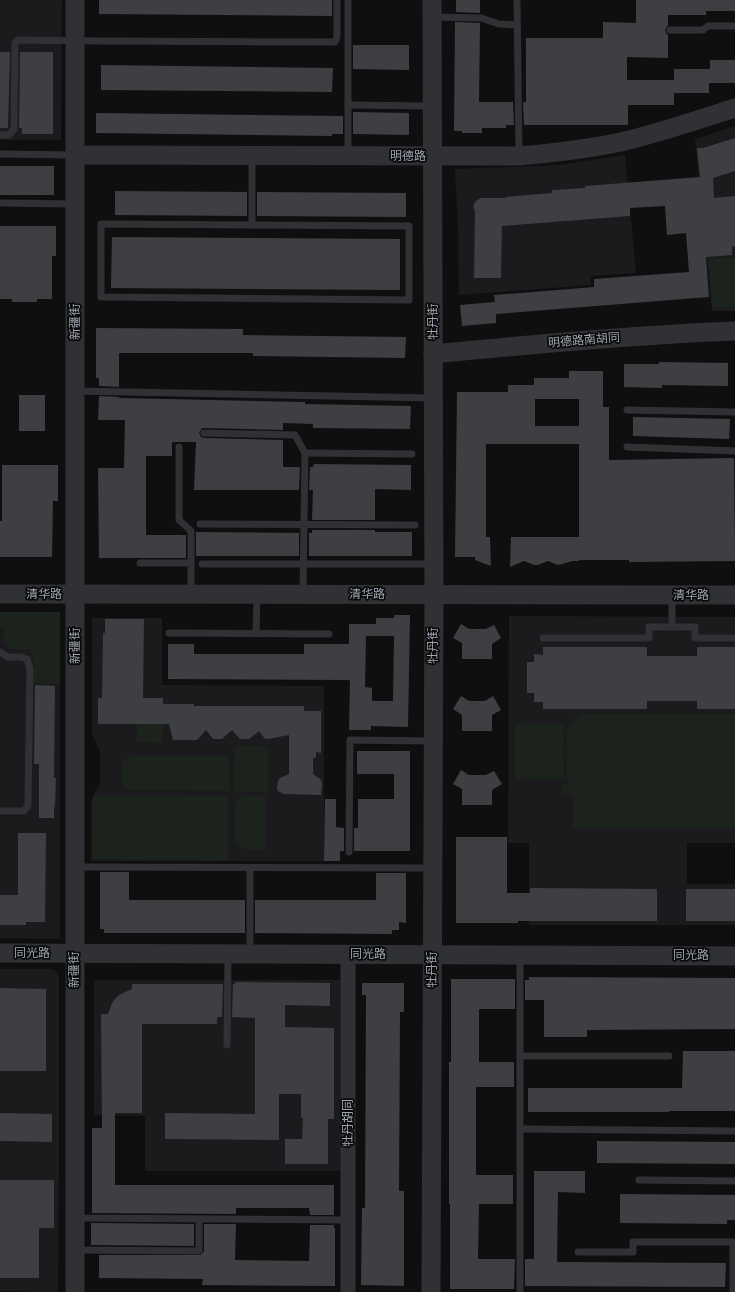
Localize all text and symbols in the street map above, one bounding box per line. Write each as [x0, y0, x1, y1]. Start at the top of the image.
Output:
street label: 明德路 [390, 149, 426, 163]
street label: 新疆街 [68, 304, 82, 340]
street label: 牡丹街 [426, 304, 440, 340]
street label: 明德路南胡同 [548, 330, 620, 350]
street label: 清华路 [26, 587, 62, 601]
street label: 清华路 [349, 587, 385, 601]
street label: 清华路 [673, 588, 709, 602]
street label: 新疆街 [68, 628, 82, 664]
street label: 牡丹街 [426, 628, 440, 664]
street label: 同光路 [14, 946, 50, 960]
street label: 同光路 [350, 947, 386, 961]
street label: 同光路 [673, 948, 709, 962]
street label: 新疆街 [67, 952, 81, 988]
street label: 牡丹街 [425, 952, 439, 988]
street label: 牡丹胡同 [341, 1099, 355, 1147]

